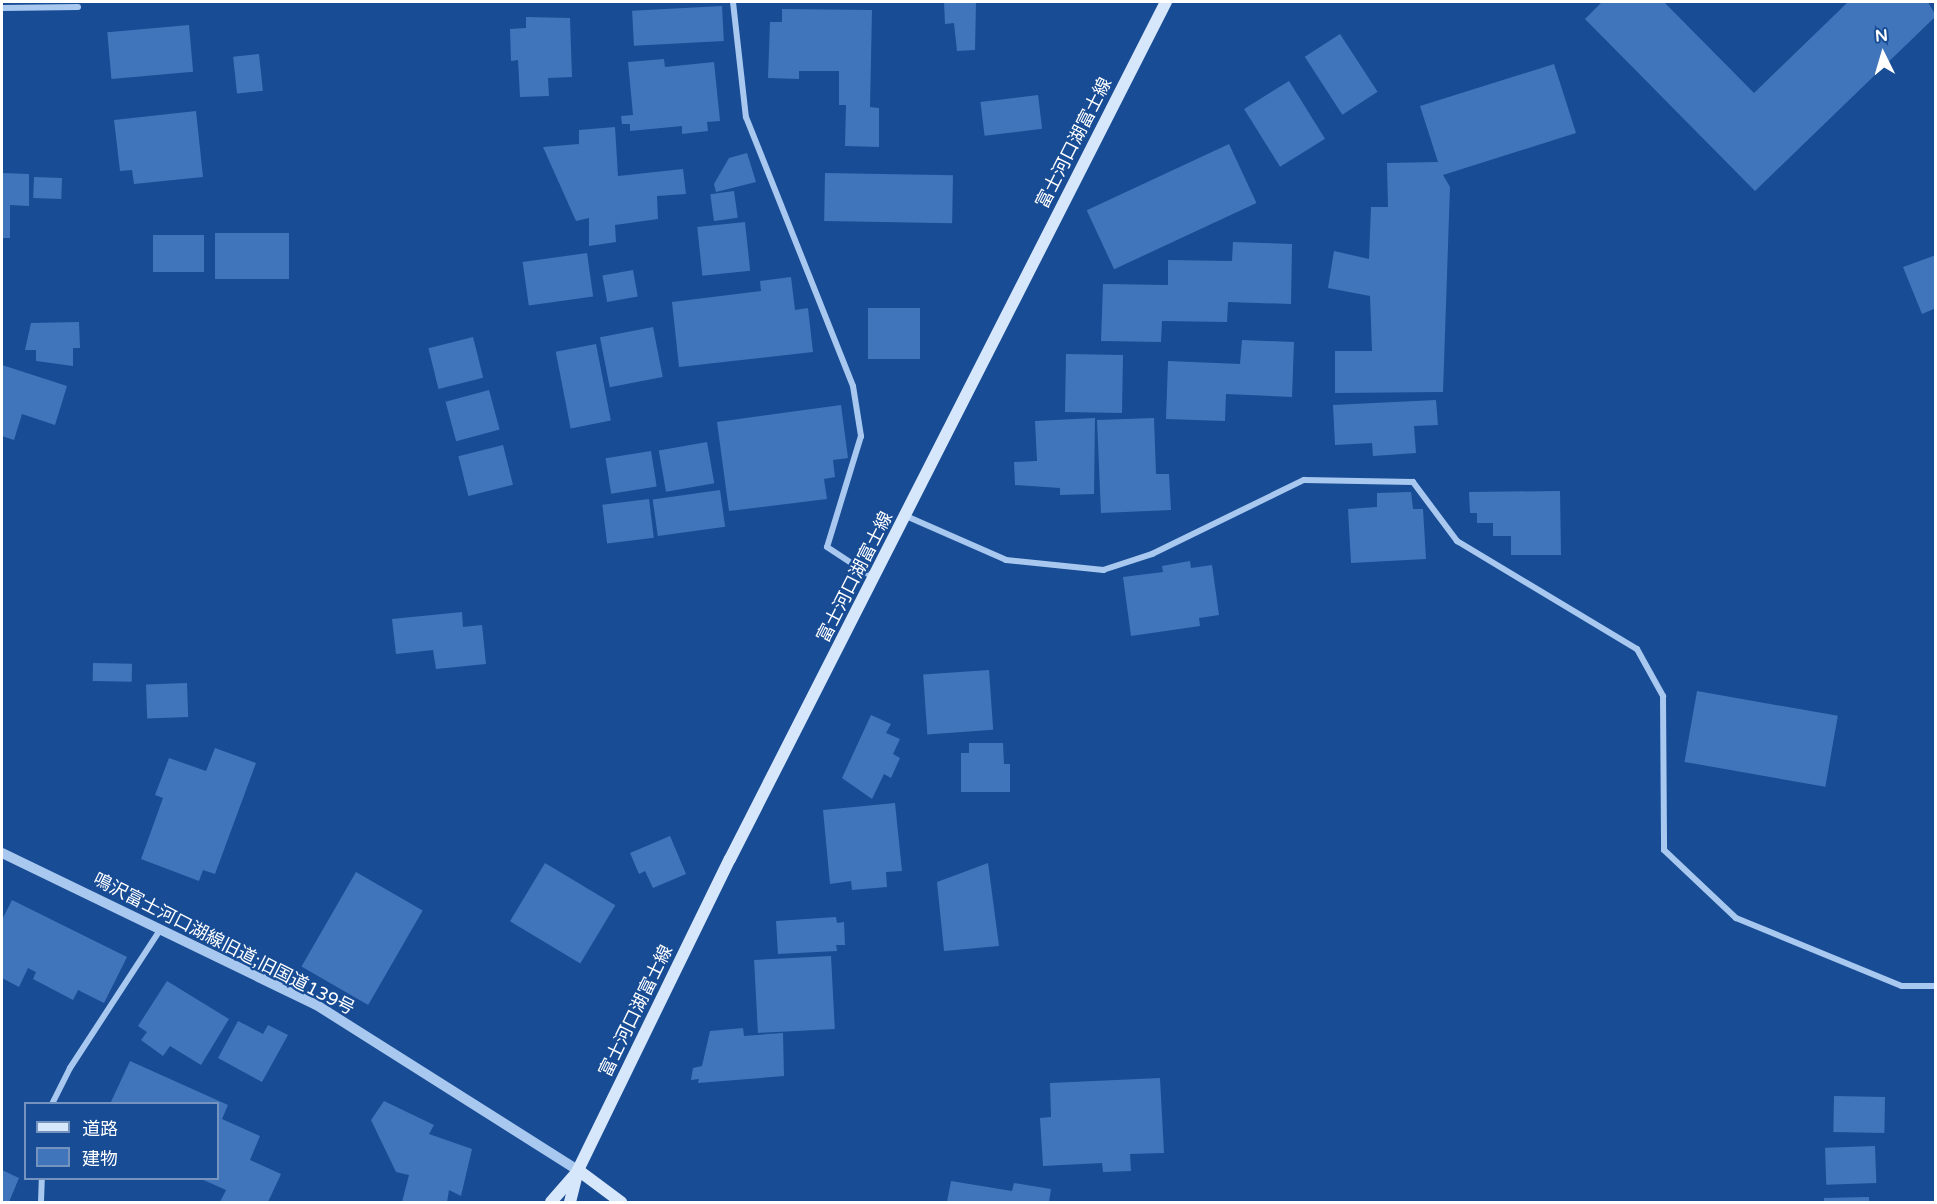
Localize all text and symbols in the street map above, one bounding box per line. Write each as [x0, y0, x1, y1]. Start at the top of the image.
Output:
north arrow [1853, 24, 1913, 84]
text: N [1874, 26, 1889, 47]
street label: 富士河口湖富士線 [1032, 74, 1116, 212]
street label: 富士河口湖富士線 [813, 508, 897, 646]
street label: 鳴沢富士河口湖線旧道;旧国道139号 [90, 868, 358, 1020]
street label: 富士河口湖富士線 [595, 942, 677, 1080]
legend [24, 1102, 219, 1180]
text: 道路 [82, 1118, 118, 1140]
text: 建物 [82, 1148, 118, 1170]

